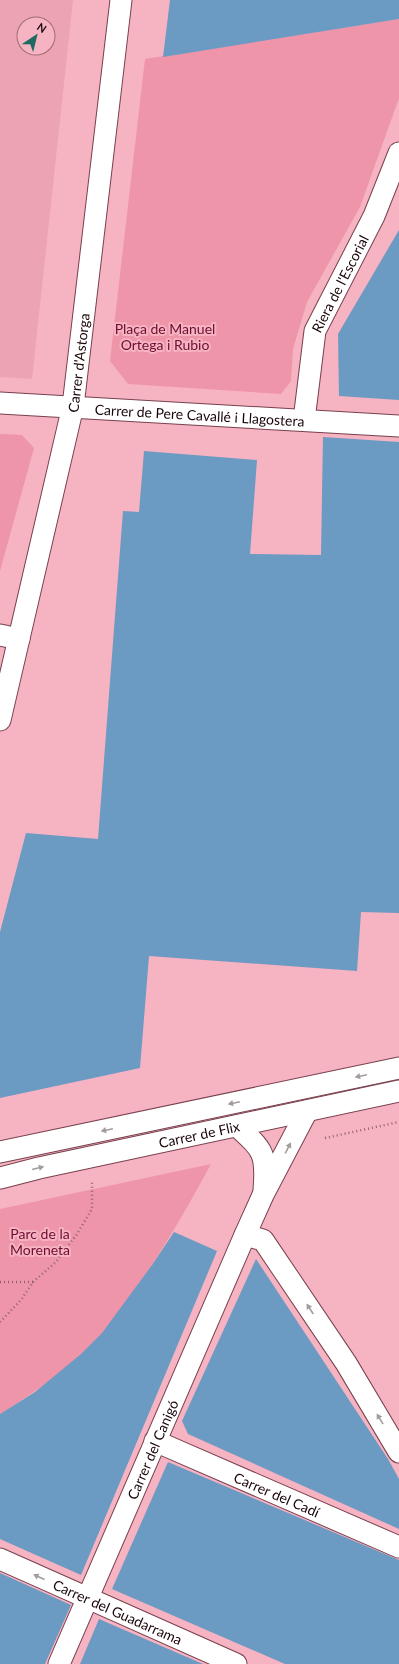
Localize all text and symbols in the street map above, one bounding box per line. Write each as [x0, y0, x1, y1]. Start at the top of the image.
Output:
north arrow [16, 16, 56, 56]
text: N [35, 20, 49, 35]
street label: Riera de l'Escorial [307, 232, 371, 335]
street label: Carrer d'Astorga [63, 312, 92, 414]
park label: Plaça de Manuel Ortega i Rubio [115, 320, 215, 353]
street label: Carrer de Pere Cavallé i Llagostera [94, 400, 305, 429]
one-way arrow [355, 1074, 367, 1080]
one-way arrow [228, 1101, 240, 1107]
street label: Carrer de Flix [157, 1117, 241, 1151]
one-way arrow [100, 1128, 113, 1134]
one-way arrow [285, 1142, 291, 1153]
one-way arrow [32, 1165, 44, 1171]
park label: Parc de la Moreneta [10, 1225, 70, 1258]
one-way arrow [306, 1304, 314, 1314]
street label: Carrer del Canigó [123, 1397, 181, 1502]
one-way arrow [376, 1413, 383, 1425]
street label: Carrer del Cadí [232, 1468, 323, 1520]
one-way arrow [33, 1573, 45, 1580]
street label: Carrer del Guadarrama [51, 1575, 185, 1648]

